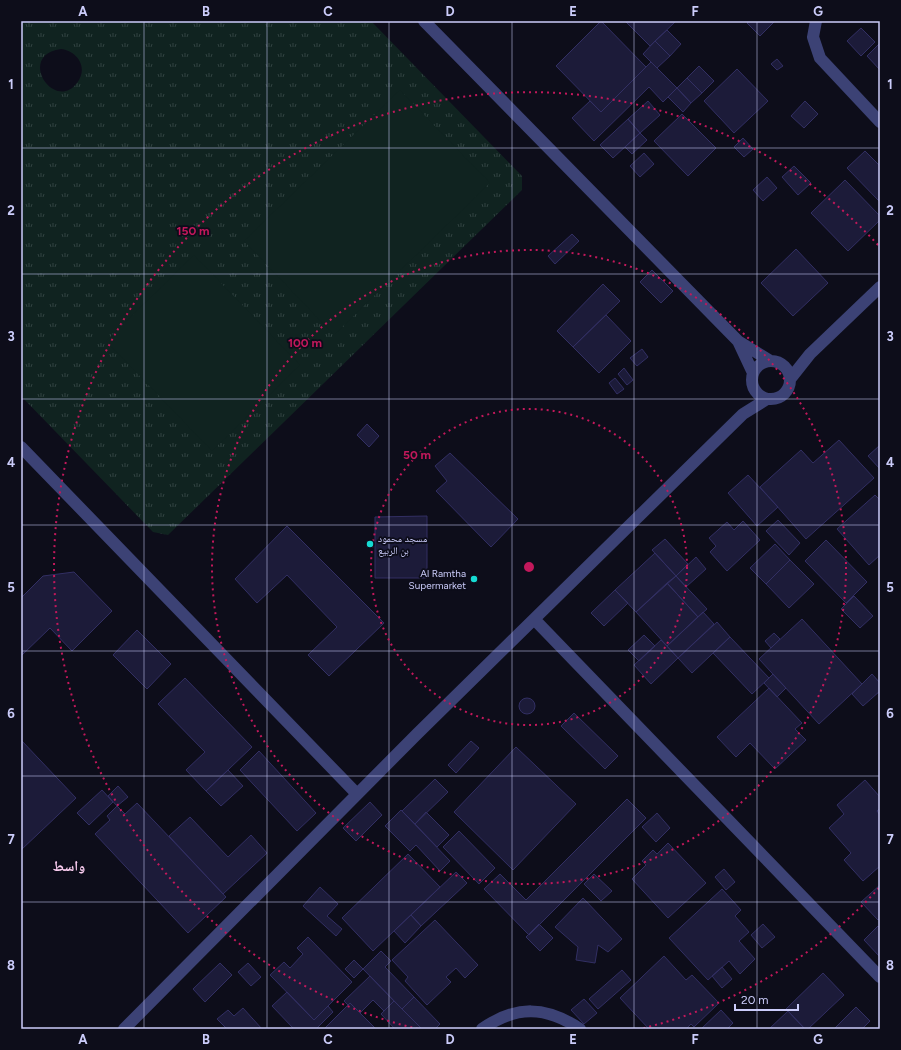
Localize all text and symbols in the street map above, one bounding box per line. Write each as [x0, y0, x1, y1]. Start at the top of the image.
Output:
text: A [78, 4, 88, 19]
text: B [202, 4, 210, 19]
text: C [323, 4, 333, 19]
text: D [445, 4, 455, 19]
text: E [569, 4, 577, 19]
text: F [691, 4, 699, 19]
text: G [813, 4, 823, 19]
text: 1 [8, 77, 14, 92]
text: 1 [887, 77, 893, 92]
text: 2 [7, 203, 15, 218]
text: 2 [886, 203, 894, 218]
text: 150 m [176, 224, 210, 238]
text: 3 [7, 329, 15, 344]
text: 3 [886, 329, 894, 344]
text: 100 m [288, 336, 322, 350]
text: 50 m [403, 448, 431, 462]
text: 4 [7, 455, 15, 470]
text: 4 [886, 455, 894, 470]
place label: مسجد محمود بن الربيع [378, 532, 428, 557]
marker: مسجد محمود بن الربيع [365, 539, 375, 549]
centre of rings [522, 560, 536, 574]
place label: Al Ramtha Supermarket [409, 567, 466, 592]
marker: Al Ramtha Supermarket [469, 574, 479, 584]
text: 5 [7, 580, 15, 595]
text: 5 [886, 580, 894, 595]
text: 6 [7, 706, 15, 721]
text: 6 [886, 706, 894, 721]
text: 7 [7, 832, 15, 847]
text: 7 [886, 832, 894, 847]
district label: واسط [53, 858, 85, 875]
text: 8 [7, 958, 15, 973]
text: 8 [886, 958, 894, 973]
scale bar [735, 986, 798, 1012]
text: 20 m [741, 993, 769, 1007]
text: A [78, 1032, 88, 1047]
text: B [202, 1032, 210, 1047]
text: C [323, 1032, 333, 1047]
text: D [445, 1032, 455, 1047]
text: E [569, 1032, 577, 1047]
text: F [691, 1032, 699, 1047]
text: G [813, 1032, 823, 1047]

